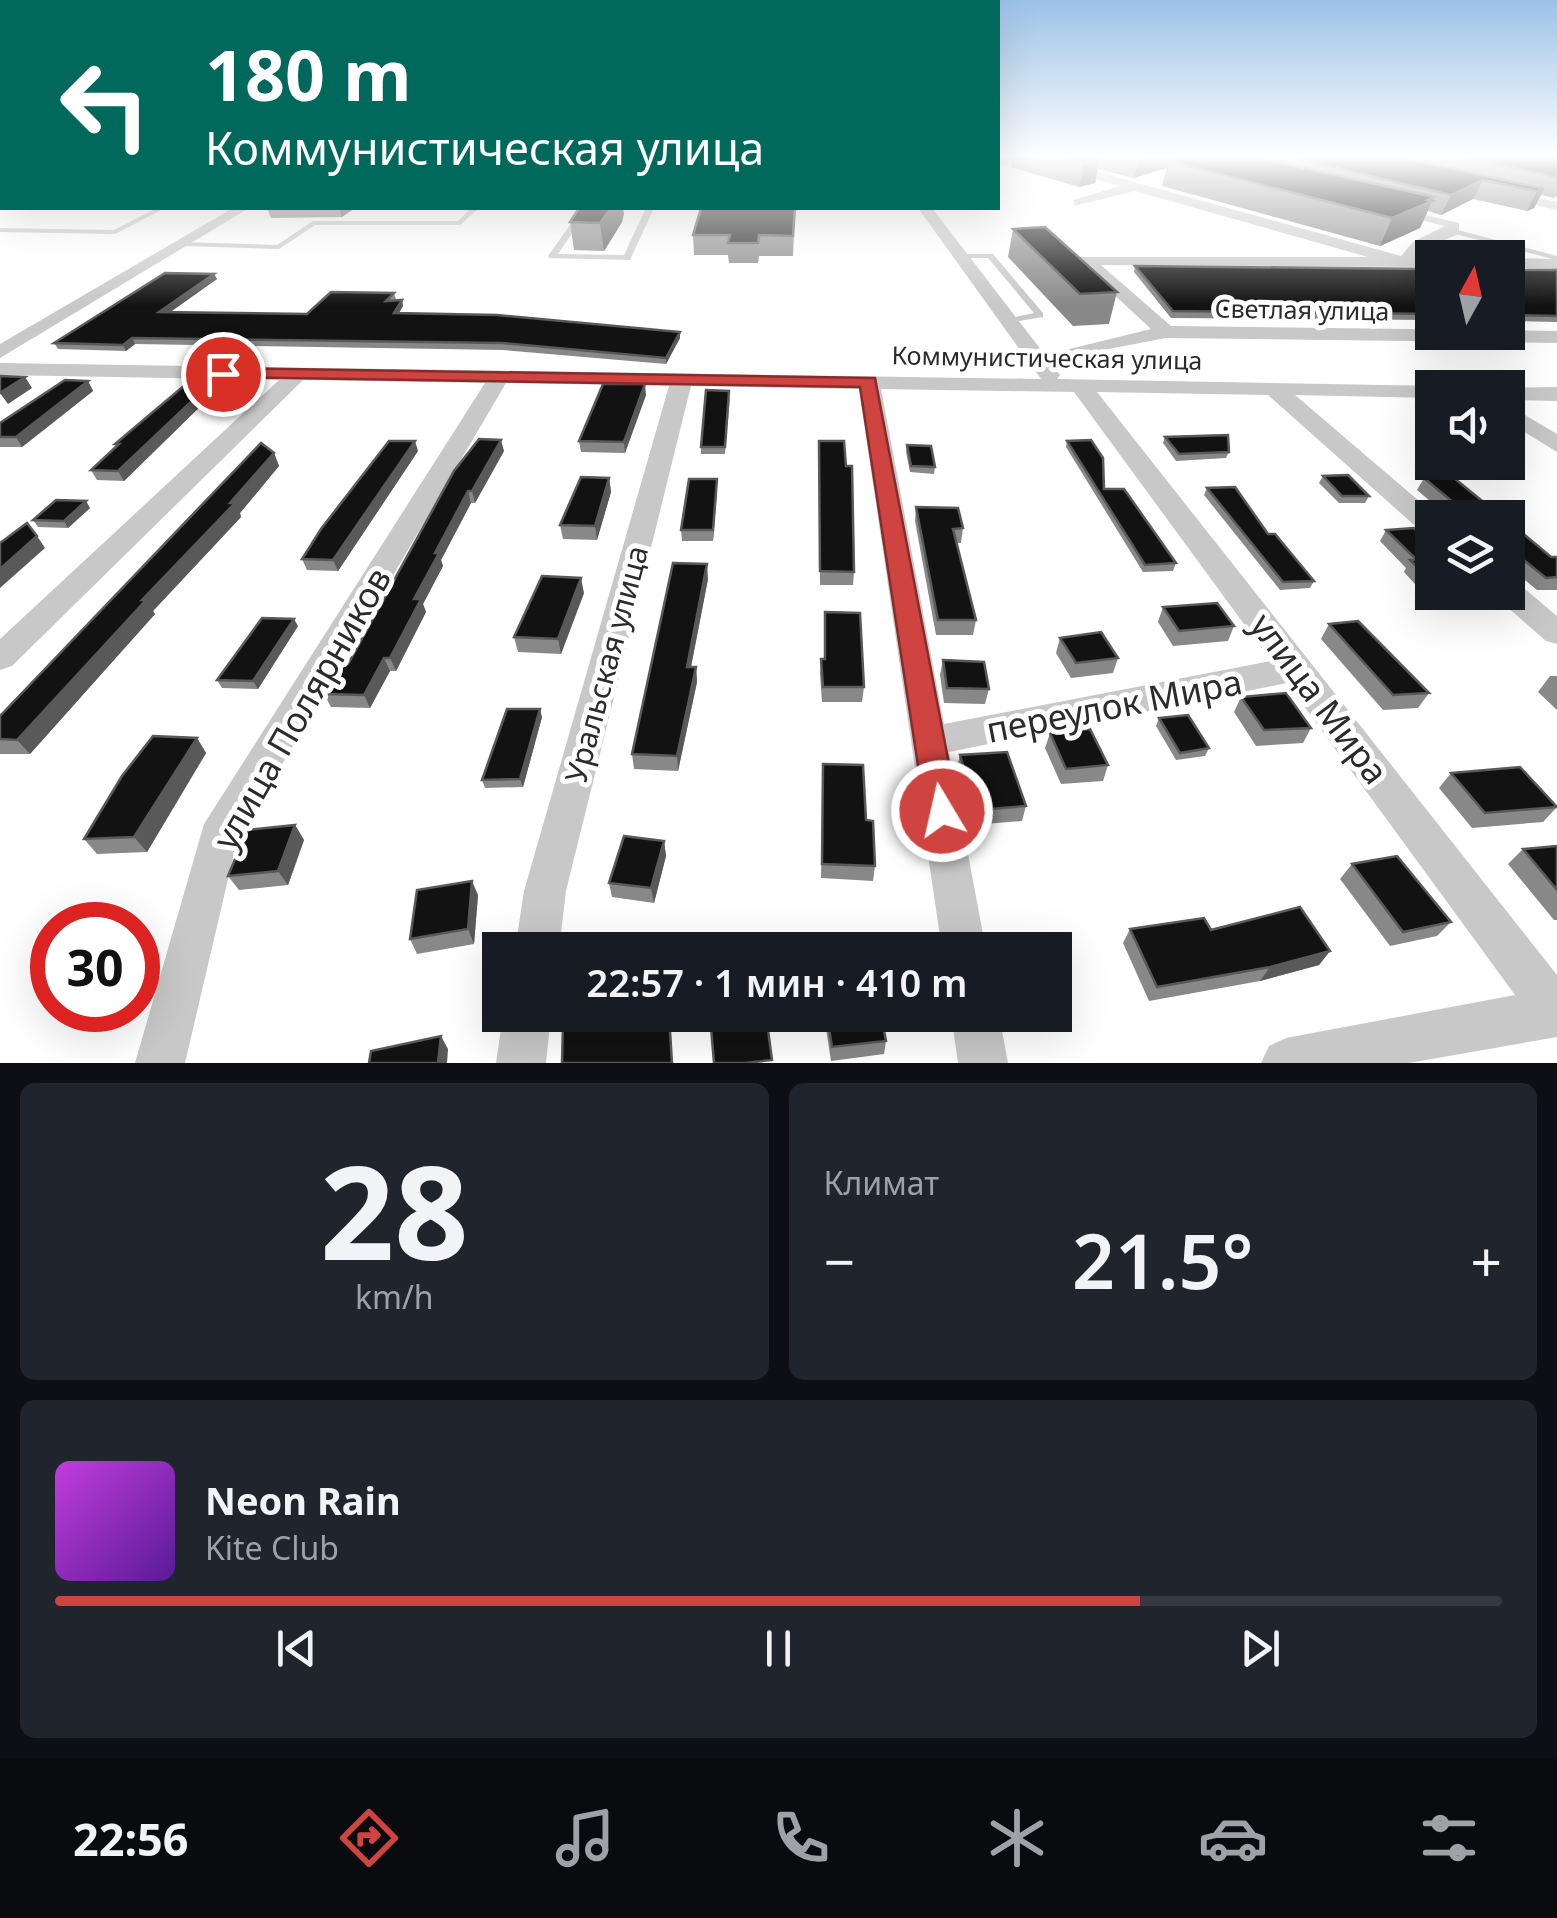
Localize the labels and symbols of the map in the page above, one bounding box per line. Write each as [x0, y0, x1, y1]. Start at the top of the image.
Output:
north arrow [1415, 240, 1525, 350]
street label: Светлая улица [1214, 290, 1390, 328]
pin [181, 332, 266, 417]
street label: Коммунистическая улица [891, 337, 1203, 377]
street label: Уральская улица [555, 541, 657, 787]
street label: улица Полярников [201, 558, 401, 858]
street label: улица Мира [1240, 603, 1400, 793]
street label: переулок Мира [982, 657, 1246, 753]
position arrow [890, 759, 994, 863]
speed limit sign: 30 [30, 902, 160, 1032]

